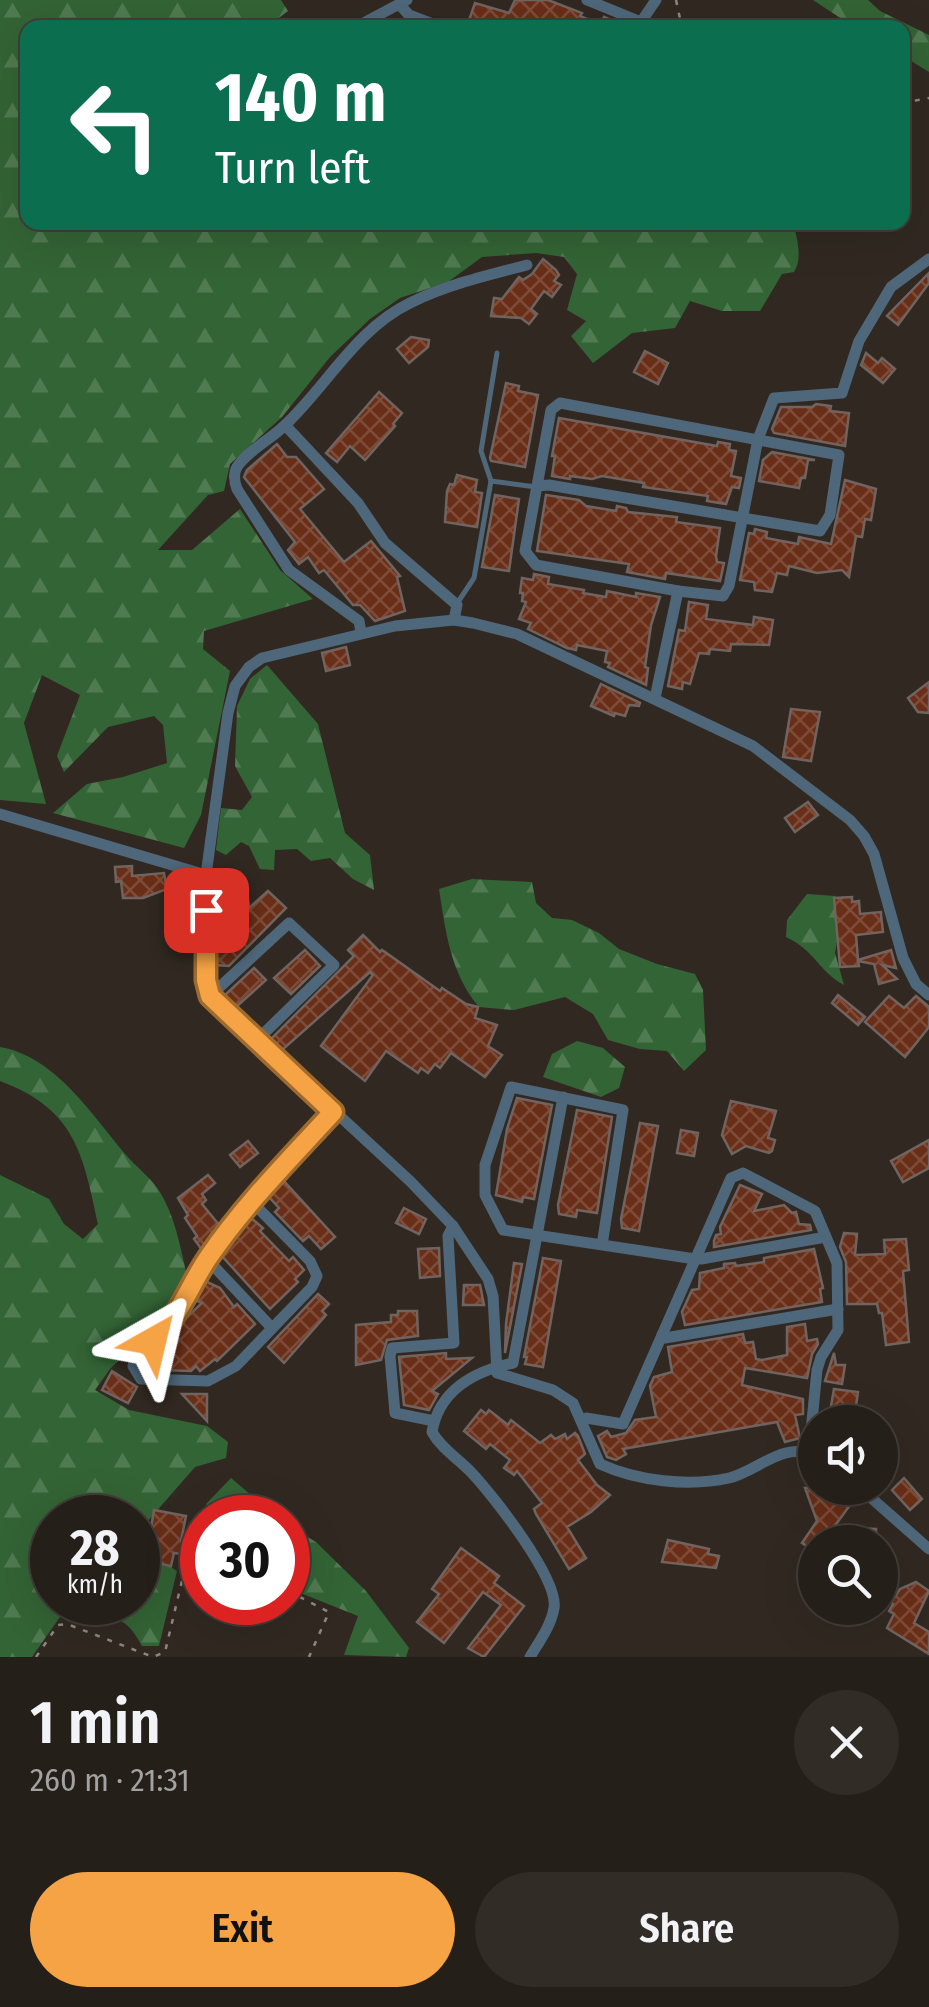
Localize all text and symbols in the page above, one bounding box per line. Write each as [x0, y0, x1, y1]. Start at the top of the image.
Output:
text: 140 m [215, 56, 387, 140]
icon: left [50, 60, 180, 190]
text: Turn left [215, 141, 370, 195]
pin [164, 868, 249, 953]
icon: arrive [179, 883, 234, 938]
position arrow [101, 1289, 205, 1393]
map controls [798, 1405, 898, 1625]
button: sound [798, 1405, 898, 1505]
speed limit sign: 30 [180, 1495, 310, 1625]
text: 28 [70, 1518, 120, 1578]
button: search [798, 1525, 898, 1625]
text: km/h [67, 1570, 123, 1600]
text: 1 min [30, 1687, 161, 1759]
button: close [794, 1690, 899, 1795]
text: 260 m · 21:31 [30, 1761, 190, 1799]
button: Exit [30, 1872, 455, 1987]
button: Share [475, 1872, 899, 1987]

